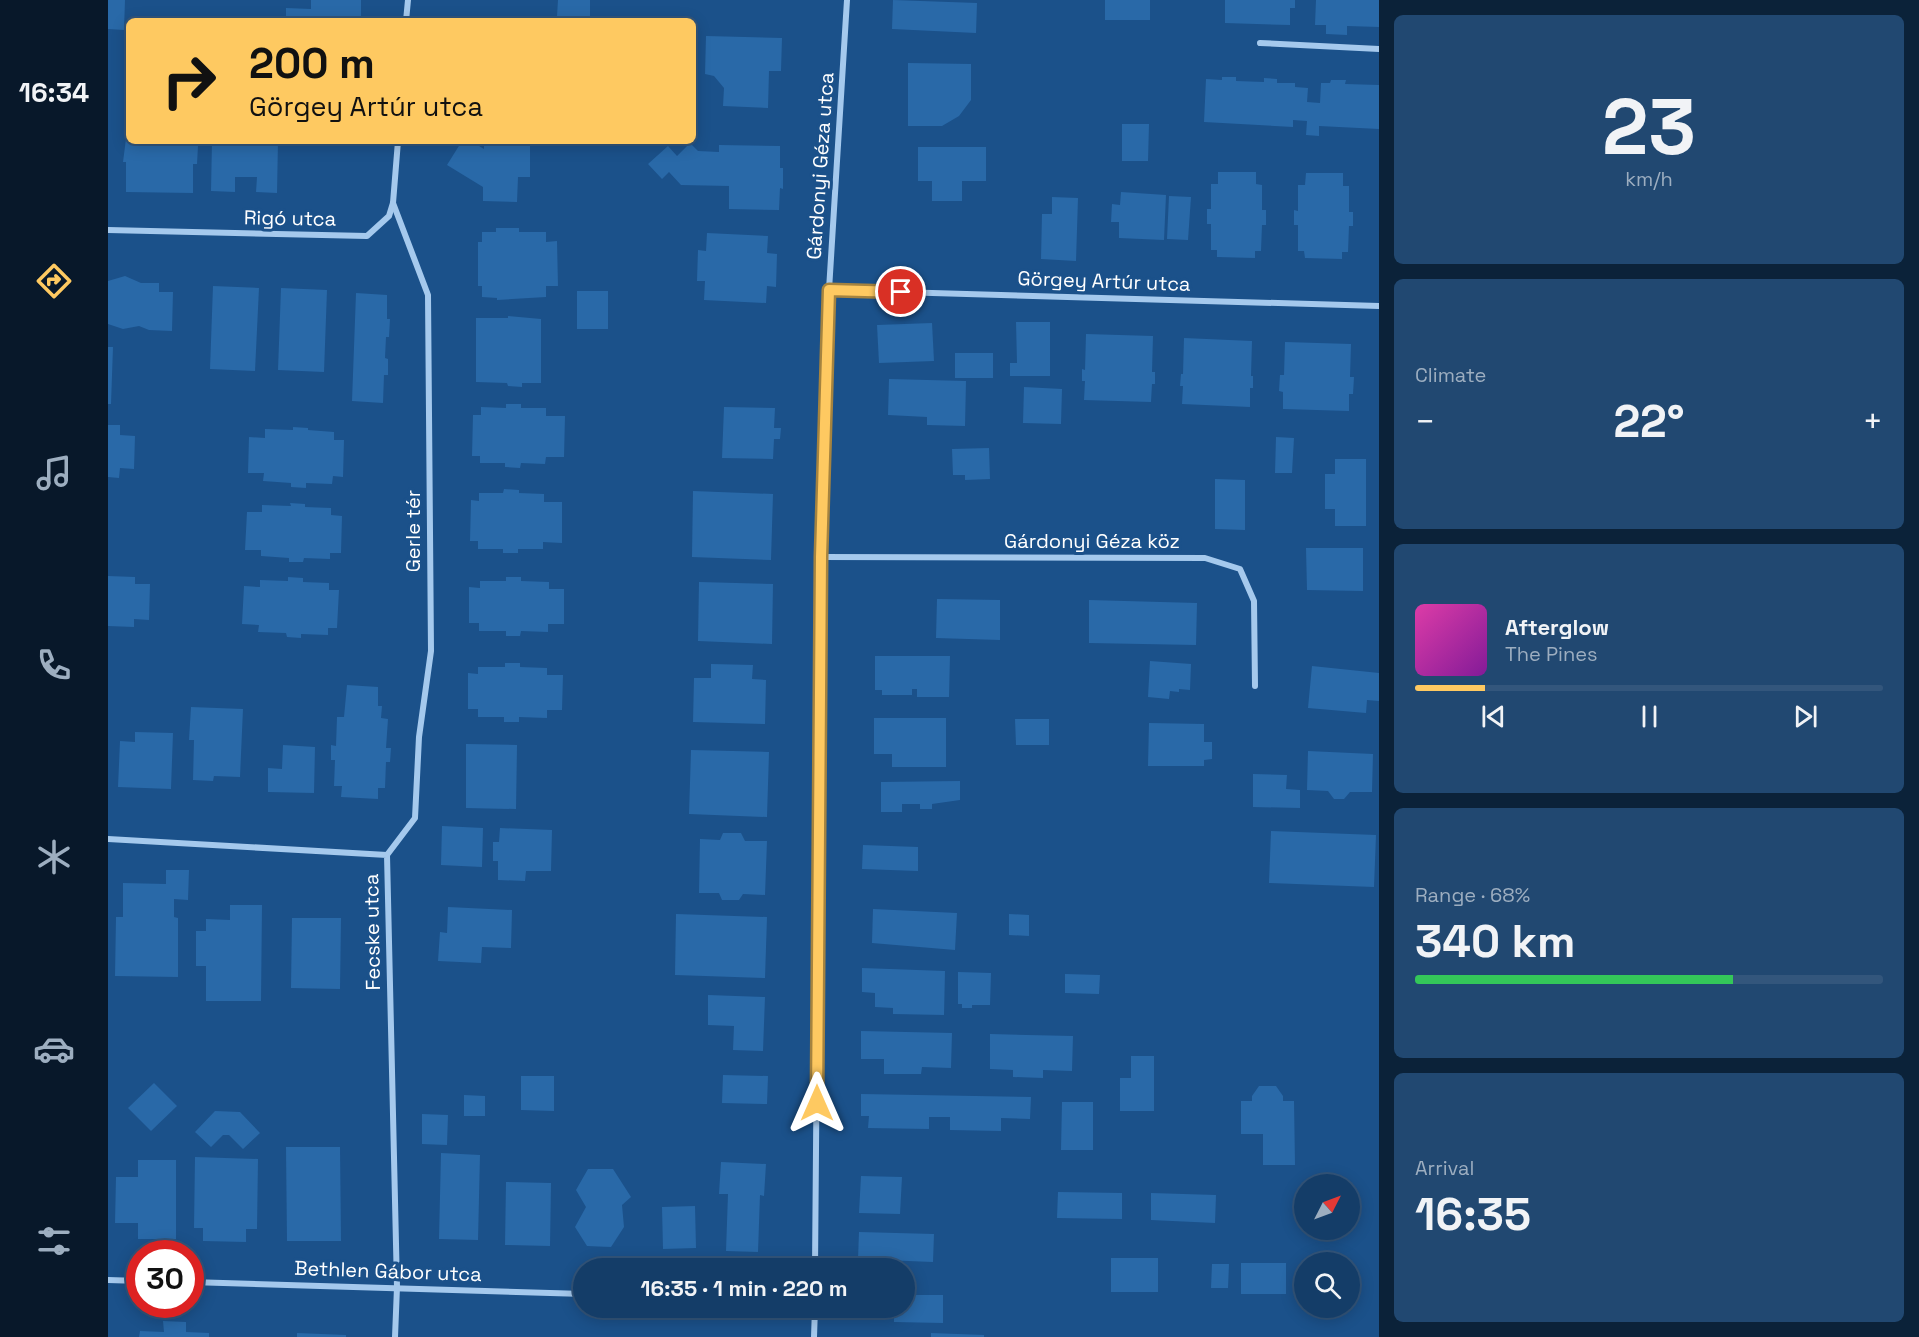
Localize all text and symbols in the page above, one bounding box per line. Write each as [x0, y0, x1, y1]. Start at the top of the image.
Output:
text: 200 m [249, 37, 375, 90]
icon: right [150, 42, 228, 120]
street label: Gárdonyi Géza utca [800, 71, 840, 261]
text: 16:34 [19, 75, 89, 110]
text: 23 [1602, 77, 1696, 177]
text: Görgey Artúr utca [249, 89, 483, 124]
text: km/h [1625, 166, 1673, 192]
street label: Rigó utca [244, 204, 336, 232]
icon: directions [33, 260, 75, 302]
street label: Görgey Artúr utca [1017, 265, 1191, 297]
pin [875, 266, 926, 317]
icon: arrive [884, 275, 917, 308]
text: Climate [1415, 362, 1486, 388]
text: 22° [1613, 393, 1685, 450]
text: − [1415, 401, 1435, 443]
text: + [1863, 401, 1883, 443]
icon: music [33, 452, 75, 494]
street label: Gerle tér [400, 490, 426, 572]
street label: Gárdonyi Géza köz [1004, 528, 1180, 554]
text: Afterglow [1505, 613, 1609, 641]
text: The Pines [1505, 641, 1598, 667]
icon: phone [33, 644, 75, 686]
icon: previous [1477, 700, 1510, 733]
icon: pause [1633, 700, 1666, 733]
icon: next [1789, 700, 1822, 733]
icon: climate [33, 836, 75, 878]
street label: Fecske utca [358, 873, 386, 991]
text: Range · 68% [1415, 882, 1530, 908]
text: 340 km [1415, 913, 1575, 970]
icon: car [33, 1028, 75, 1070]
position arrow [785, 1071, 849, 1135]
text: Arrival [1415, 1155, 1474, 1181]
north arrow [1294, 1174, 1360, 1240]
map controls [1294, 1174, 1360, 1318]
text: 16:35 [1415, 1186, 1531, 1243]
icon: filters [33, 1220, 75, 1262]
speed limit sign: 30 [126, 1240, 204, 1318]
button: search [1294, 1252, 1360, 1318]
street label: Bethlen Gábor utca [294, 1255, 482, 1287]
text: 16:35 · 1 min · 220 m [640, 1274, 848, 1302]

